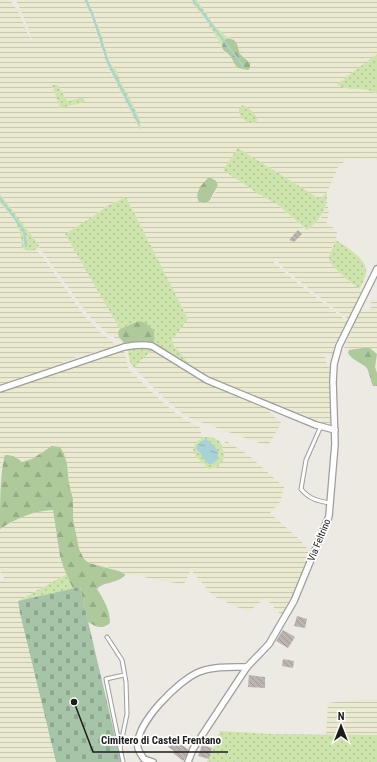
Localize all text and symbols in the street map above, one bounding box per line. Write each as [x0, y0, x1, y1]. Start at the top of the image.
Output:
street label: Via Feltrino [306, 517, 332, 563]
north arrow [321, 706, 361, 746]
text: N [338, 710, 345, 723]
callout: Cimitero di Castel Frentano [93, 729, 228, 752]
text: Cimitero di Castel Frentano [101, 734, 222, 747]

